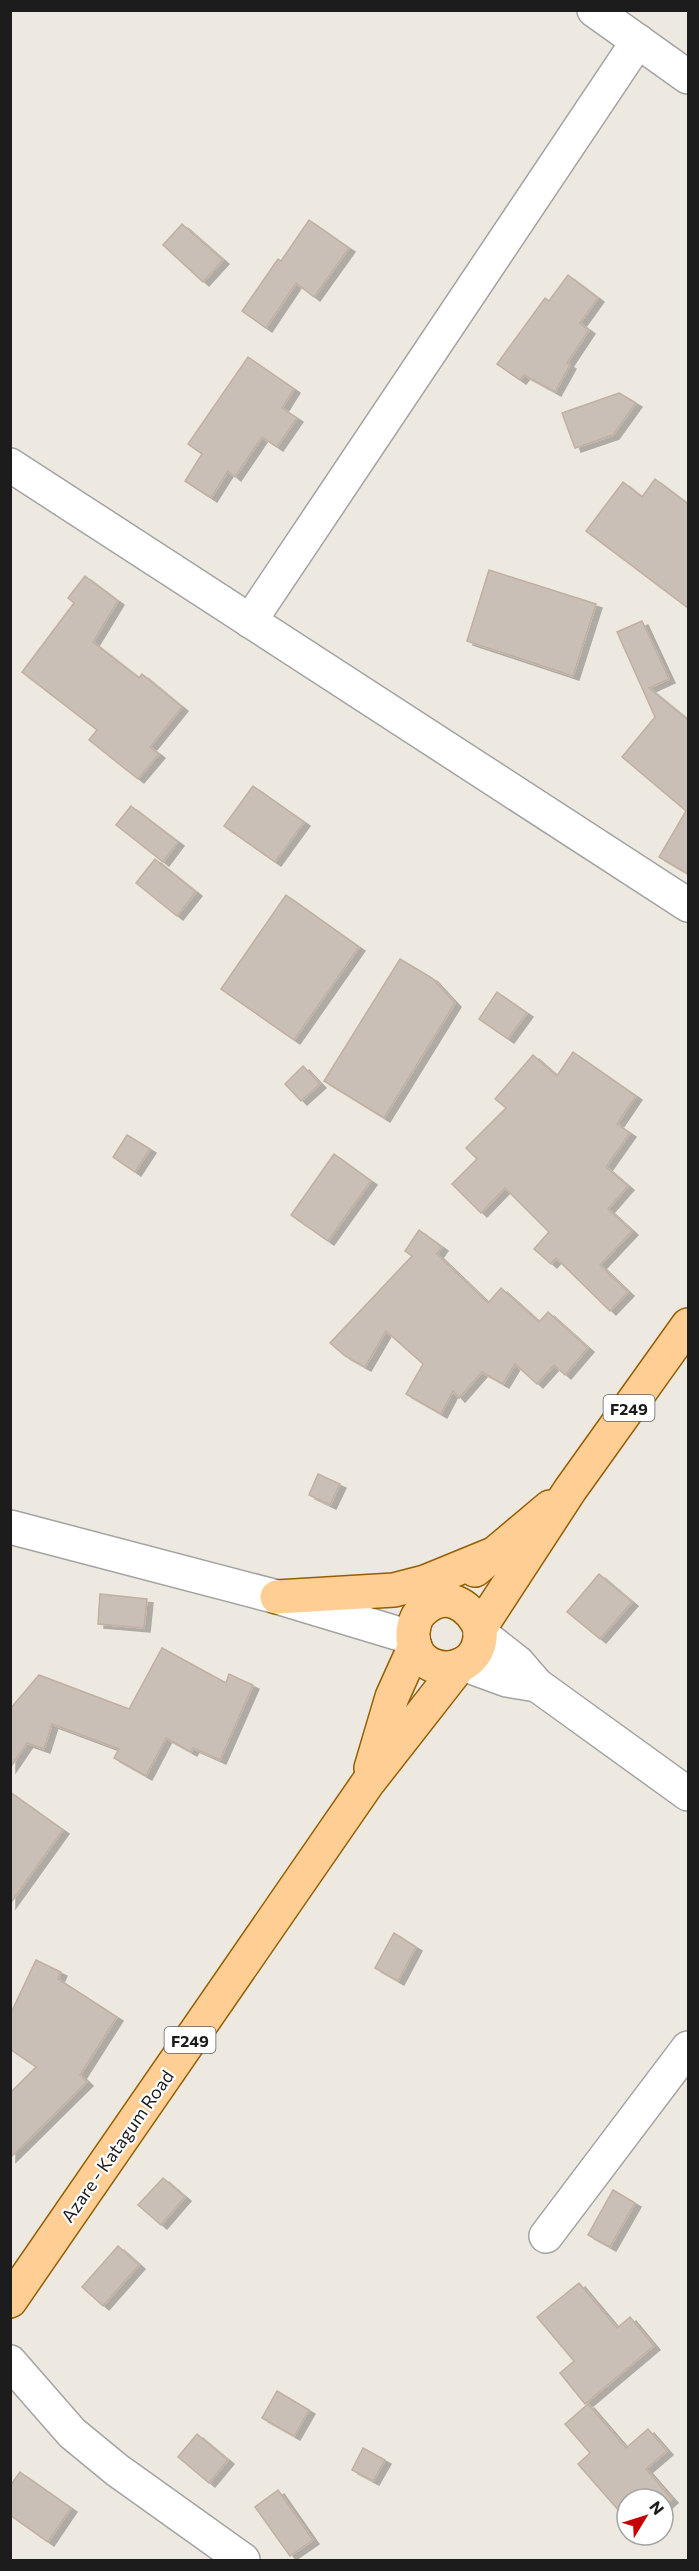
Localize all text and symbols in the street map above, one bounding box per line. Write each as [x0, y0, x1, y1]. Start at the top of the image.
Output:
road number: F249 [604, 1395, 654, 1421]
road number: F249 [164, 2027, 216, 2053]
street label: Azare - Katagum Road [56, 2066, 178, 2226]
north arrow [615, 2487, 675, 2547]
text: N [646, 2497, 668, 2518]

